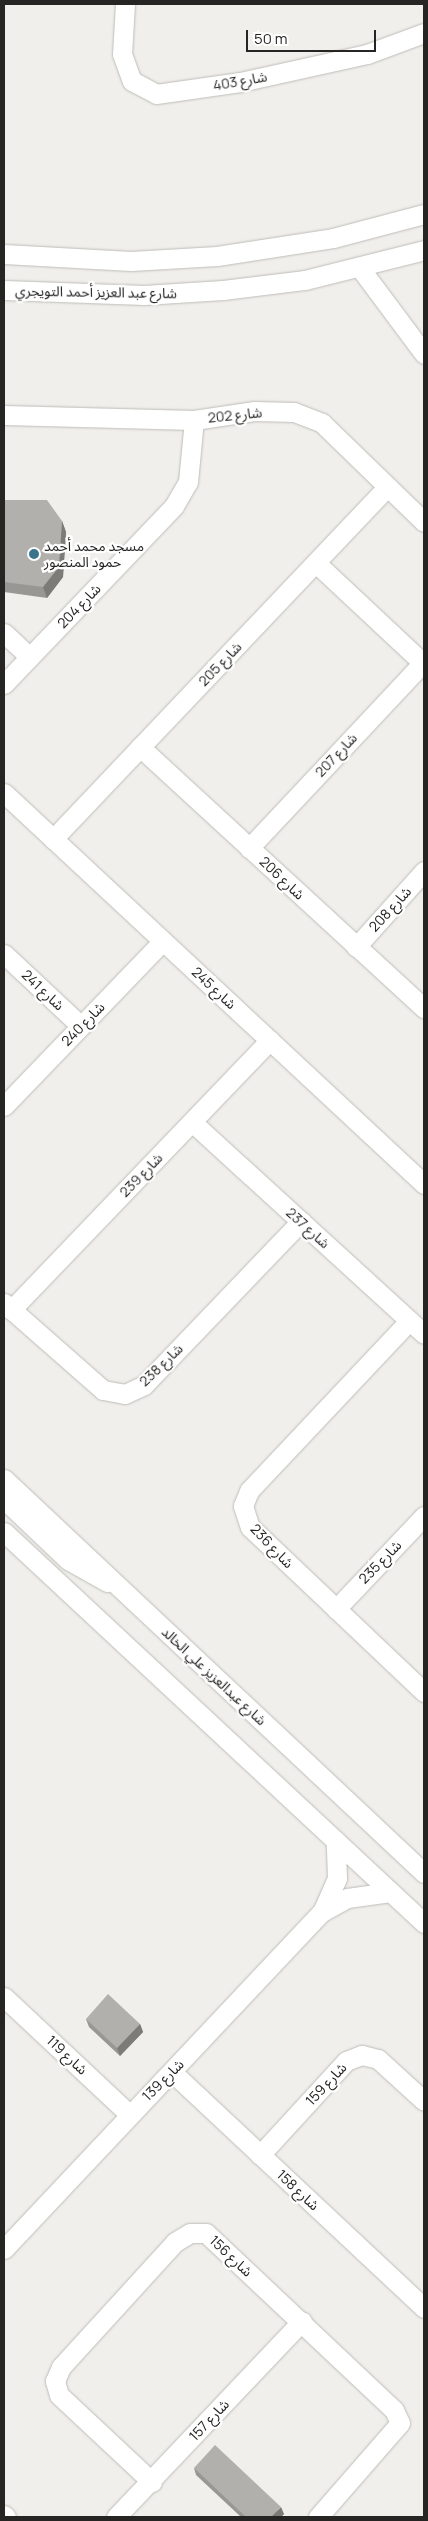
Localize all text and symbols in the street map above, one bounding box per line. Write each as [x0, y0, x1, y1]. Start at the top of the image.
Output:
scale bar [248, 20, 378, 52]
text: 50 m [254, 28, 288, 49]
street label: شارع 403 [212, 68, 268, 94]
street label: شارع عبد العزيز أحمد التويجري [15, 282, 177, 302]
street label: شارع 202 [207, 404, 263, 426]
place label: مسجد محمد أحمد حمود المنصور [44, 538, 144, 570]
marker: مسجد محمد أحمد حمود المنصور [28, 548, 40, 560]
street label: شارع 204 [54, 580, 104, 632]
street label: شارع 205 [195, 638, 245, 690]
street label: شارع 207 [312, 730, 360, 780]
street label: شارع 206 [256, 853, 308, 903]
street label: شارع 208 [365, 883, 415, 935]
street label: شارع 245 [188, 963, 240, 1013]
street label: شارع 241 [18, 966, 68, 1014]
street label: شارع 240 [58, 999, 108, 1049]
street label: شارع 239 [116, 1150, 166, 1200]
street label: شارع 237 [283, 1204, 333, 1252]
street label: شارع 238 [136, 1340, 186, 1390]
street label: شارع 236 [247, 1521, 297, 1571]
street label: شارع 235 [355, 1537, 405, 1587]
street label: شارع عبدالعزيز علي الخالد [158, 1623, 270, 1729]
street label: شارع 119 [43, 2032, 91, 2078]
street label: شارع 139 [139, 2056, 187, 2104]
street label: شارع 159 [302, 2059, 350, 2109]
street label: شارع 158 [273, 2166, 323, 2214]
street label: شارع 156 [206, 2232, 256, 2280]
street label: شارع 157 [186, 2396, 232, 2444]

